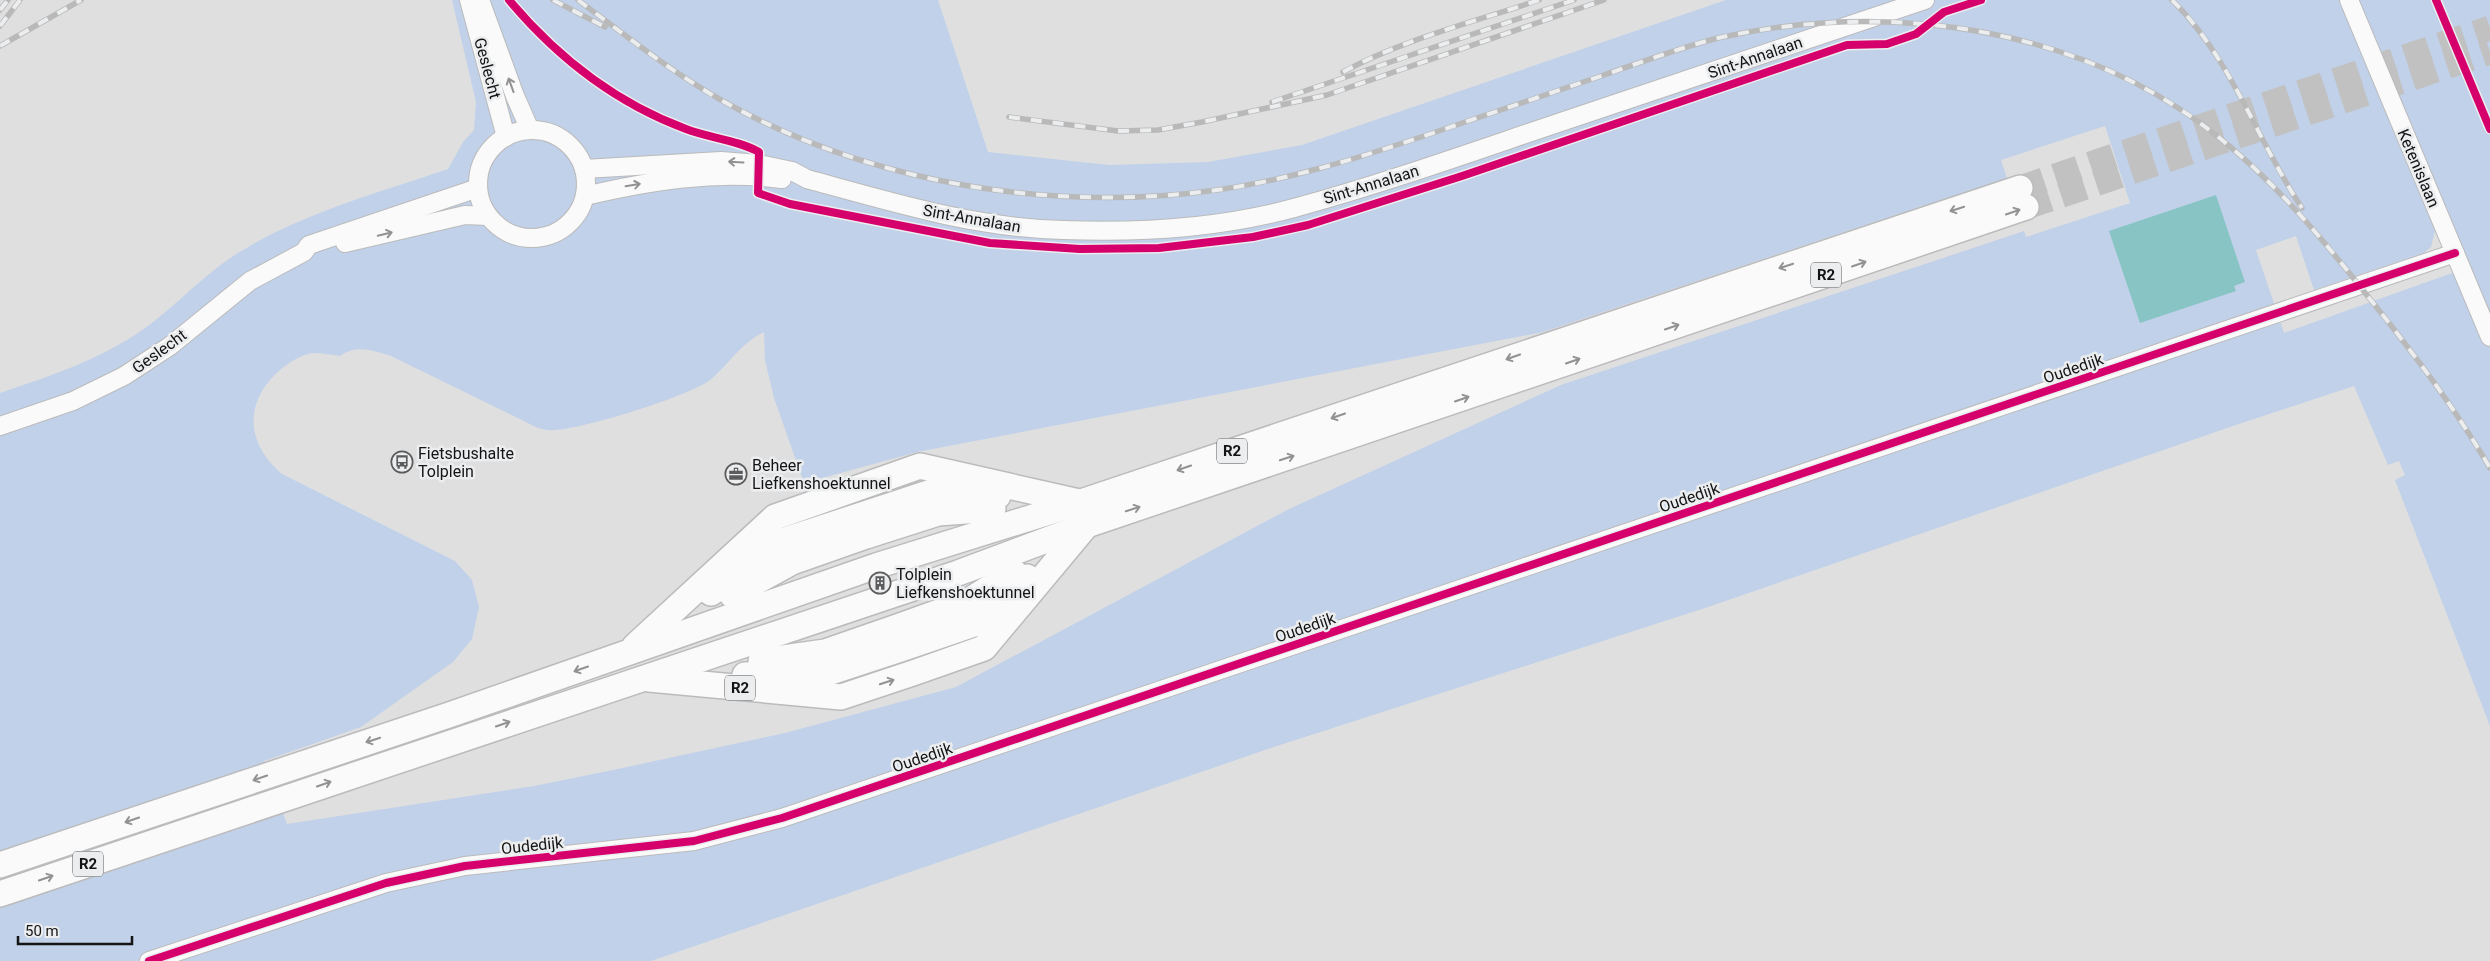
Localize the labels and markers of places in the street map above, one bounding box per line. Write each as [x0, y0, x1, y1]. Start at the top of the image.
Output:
place label: Fietsbushalte Tolplein [418, 444, 514, 481]
bus stop icon: Fietsbushalte Tolplein [390, 450, 414, 474]
place label: Beheer Liefkenshoektunnel [752, 456, 891, 493]
office icon: Beheer Liefkenshoektunnel [724, 462, 748, 486]
place label: Tolplein Liefkenshoektunnel [896, 565, 1035, 602]
building icon: Tolplein Liefkenshoektunnel [868, 571, 892, 595]

